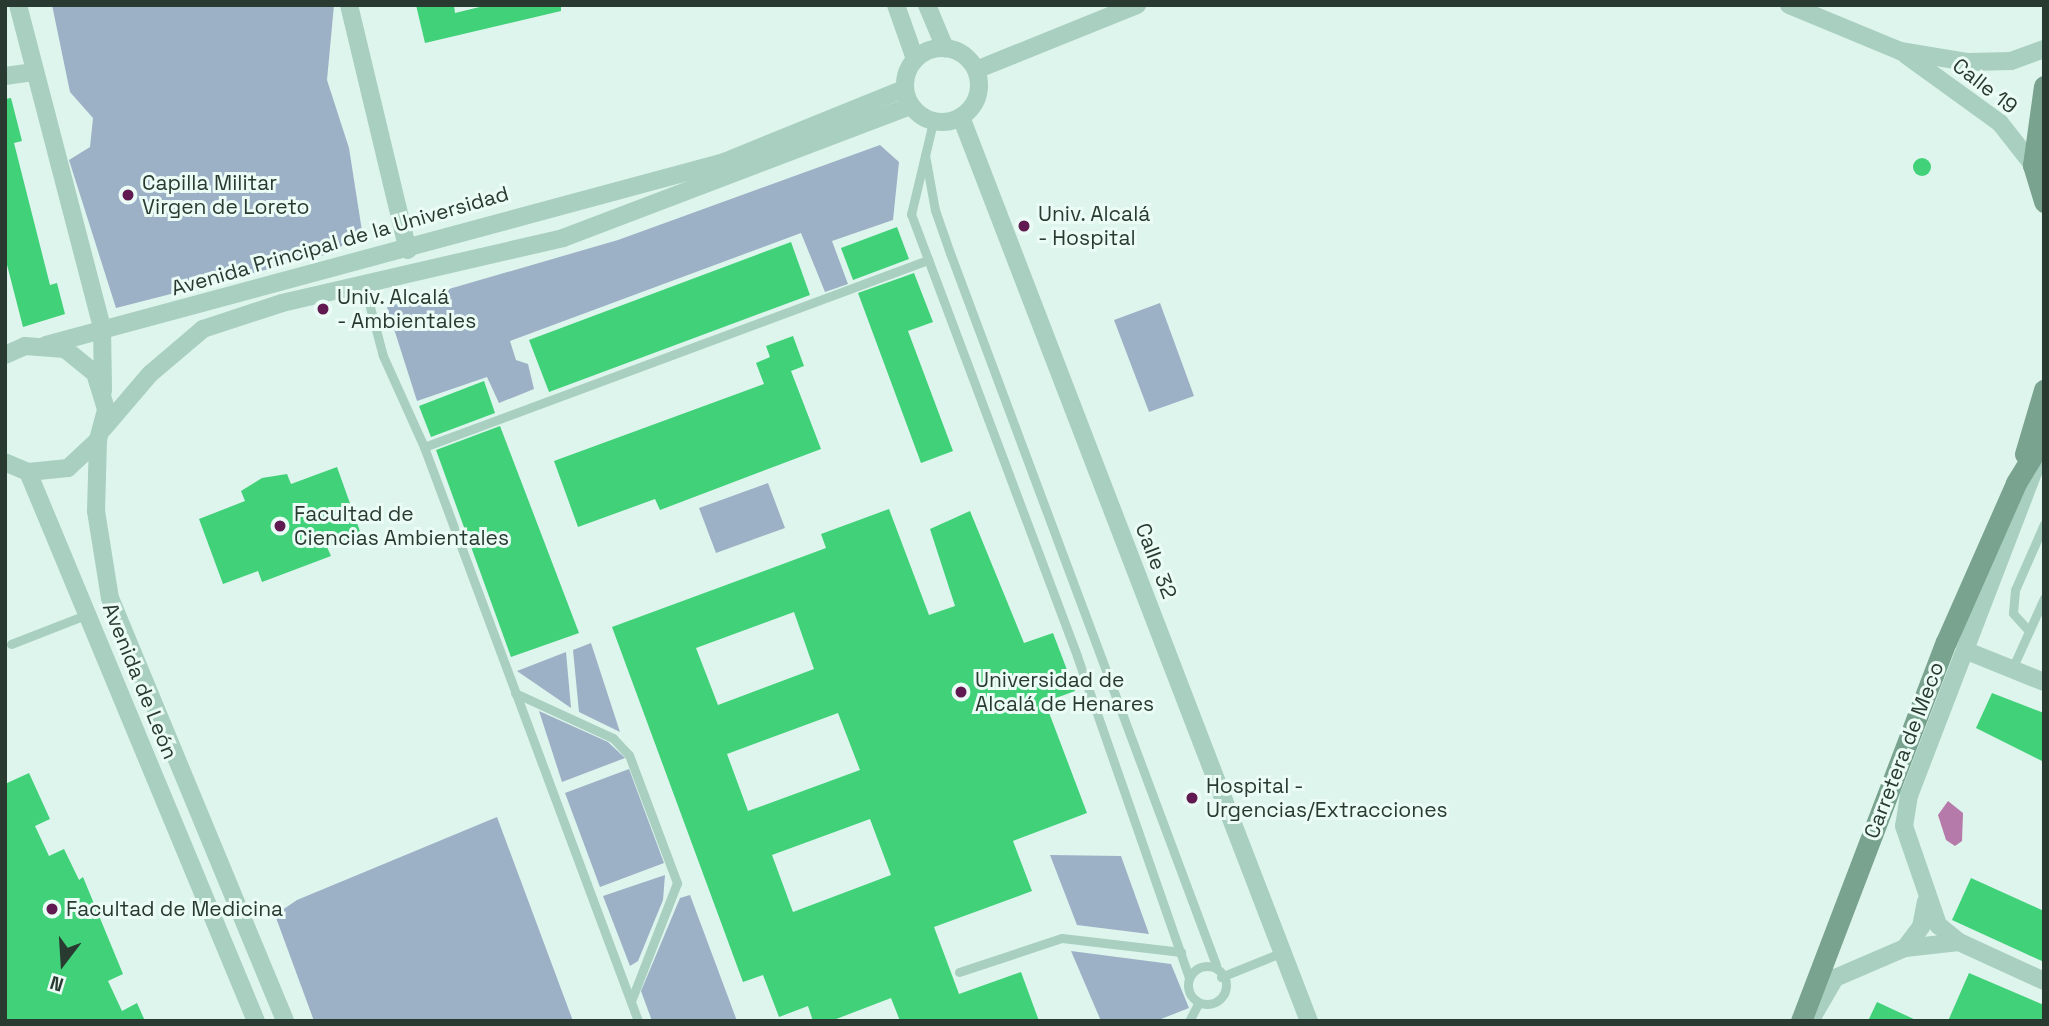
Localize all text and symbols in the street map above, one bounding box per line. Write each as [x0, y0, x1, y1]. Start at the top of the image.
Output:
street label: Calle 19 [1948, 53, 2022, 119]
place label: Capilla Militar Virgen de Loreto [142, 170, 309, 220]
street label: Avenida Principal de la Universidad [168, 181, 512, 301]
marker: Capilla Militar Virgen de Loreto [120, 187, 136, 203]
place label: Univ. Alcalá - Hospital [1038, 201, 1151, 251]
marker: Univ. Alcalá - Hospital [1016, 218, 1032, 234]
place label: Univ. Alcalá - Ambientales [337, 284, 477, 334]
marker: Univ. Alcalá - Ambientales [315, 301, 331, 317]
place label: Facultad de Ciencias Ambientales [294, 501, 509, 551]
marker: Facultad de Ciencias Ambientales [272, 518, 288, 534]
street label: Calle 32 [1130, 520, 1182, 602]
street label: Avenida de León [97, 599, 183, 763]
street label: Carretera de Meco [1859, 658, 1949, 842]
place label: Universidad de Alcalá de Henares [975, 667, 1154, 717]
marker: Universidad de Alcalá de Henares [953, 684, 969, 700]
place label: Hospital - Urgencias/Extracciones [1206, 773, 1448, 823]
marker: Hospital - Urgencias/Extracciones [1184, 790, 1200, 806]
place label: Facultad de Medicina [66, 896, 283, 922]
marker: Facultad de Medicina [44, 901, 60, 917]
north arrow [28, 928, 98, 998]
text: N [47, 970, 66, 997]

